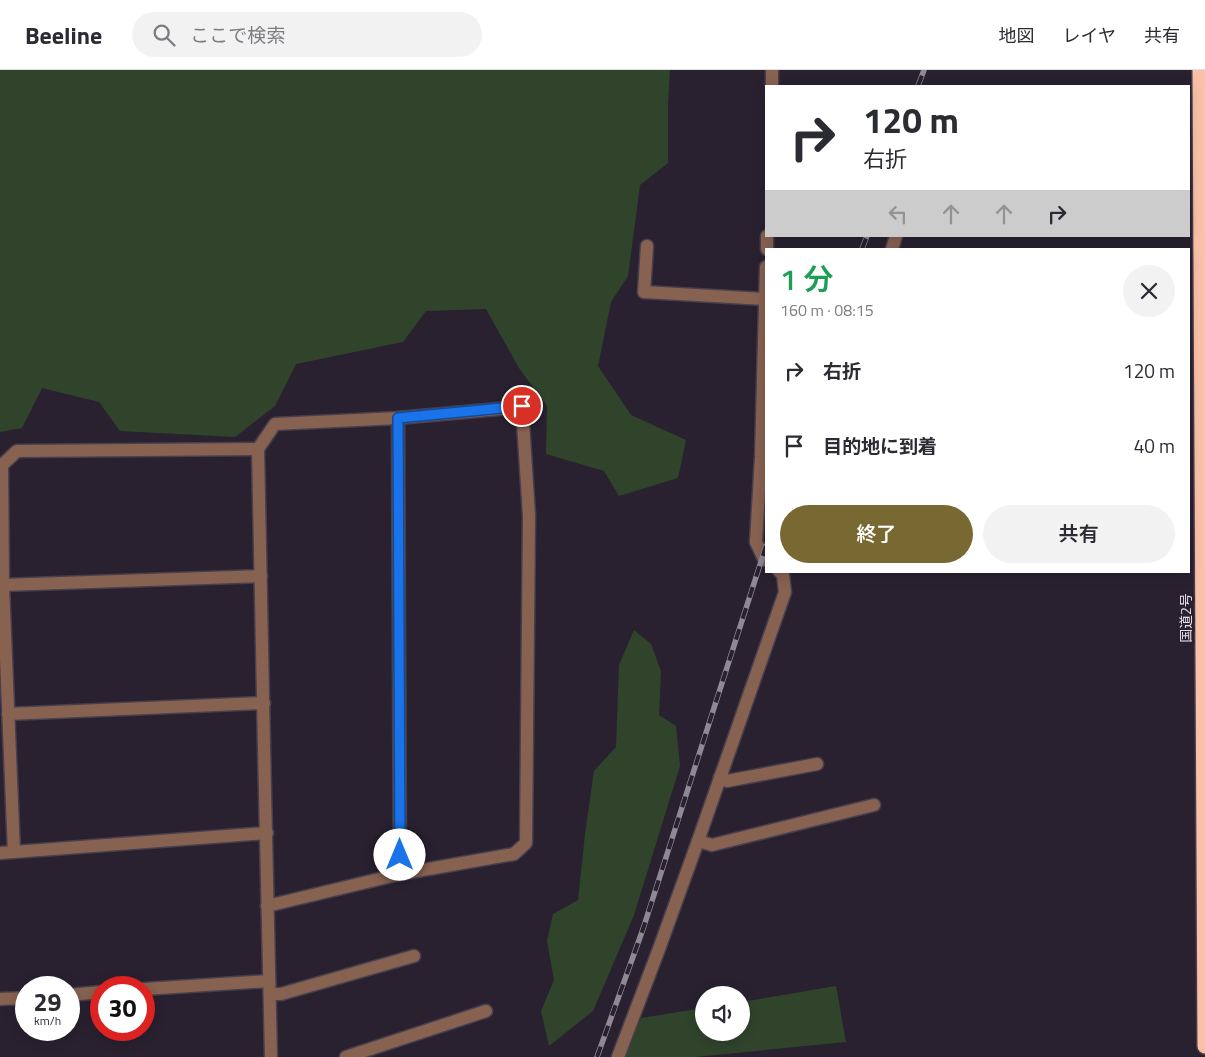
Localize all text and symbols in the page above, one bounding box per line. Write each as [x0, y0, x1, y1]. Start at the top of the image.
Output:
search box [132, 12, 482, 57]
text: Beeline [25, 17, 102, 53]
text: ここで検索 [190, 20, 285, 49]
icon: search [150, 21, 178, 49]
text: 地図 [999, 22, 1035, 49]
text: レイヤ [1063, 22, 1116, 49]
text: 共有 [1144, 22, 1180, 49]
text: 120 m [863, 93, 959, 147]
icon: right [780, 105, 845, 170]
text: 右折 [863, 142, 907, 176]
icon: left [884, 200, 912, 228]
icon: ahead [937, 200, 965, 228]
icon: ahead [990, 200, 1018, 228]
icon: right [1043, 200, 1071, 228]
text: 1 分 [780, 256, 833, 302]
button: close [1123, 265, 1175, 317]
text: 160 m · 08:15 [780, 298, 874, 322]
text: 右折 [823, 356, 861, 385]
text: 120 m [1123, 356, 1175, 385]
icon: right [780, 357, 808, 385]
pin [501, 385, 543, 427]
icon: arrive [508, 392, 536, 420]
text: 目的地に到着 [823, 431, 937, 460]
text: 40 m [1134, 431, 1175, 460]
icon: arrive [780, 432, 808, 460]
button: 終了 [780, 505, 973, 563]
button: 共有 [983, 505, 1175, 563]
street label: 国道2号 [1175, 593, 1196, 643]
position arrow [373, 828, 425, 880]
speed limit sign: 30 [90, 976, 155, 1041]
text: 29 [33, 983, 62, 1021]
map controls [695, 986, 750, 1041]
button: sound [695, 986, 750, 1041]
text: km/h [34, 1011, 61, 1030]

